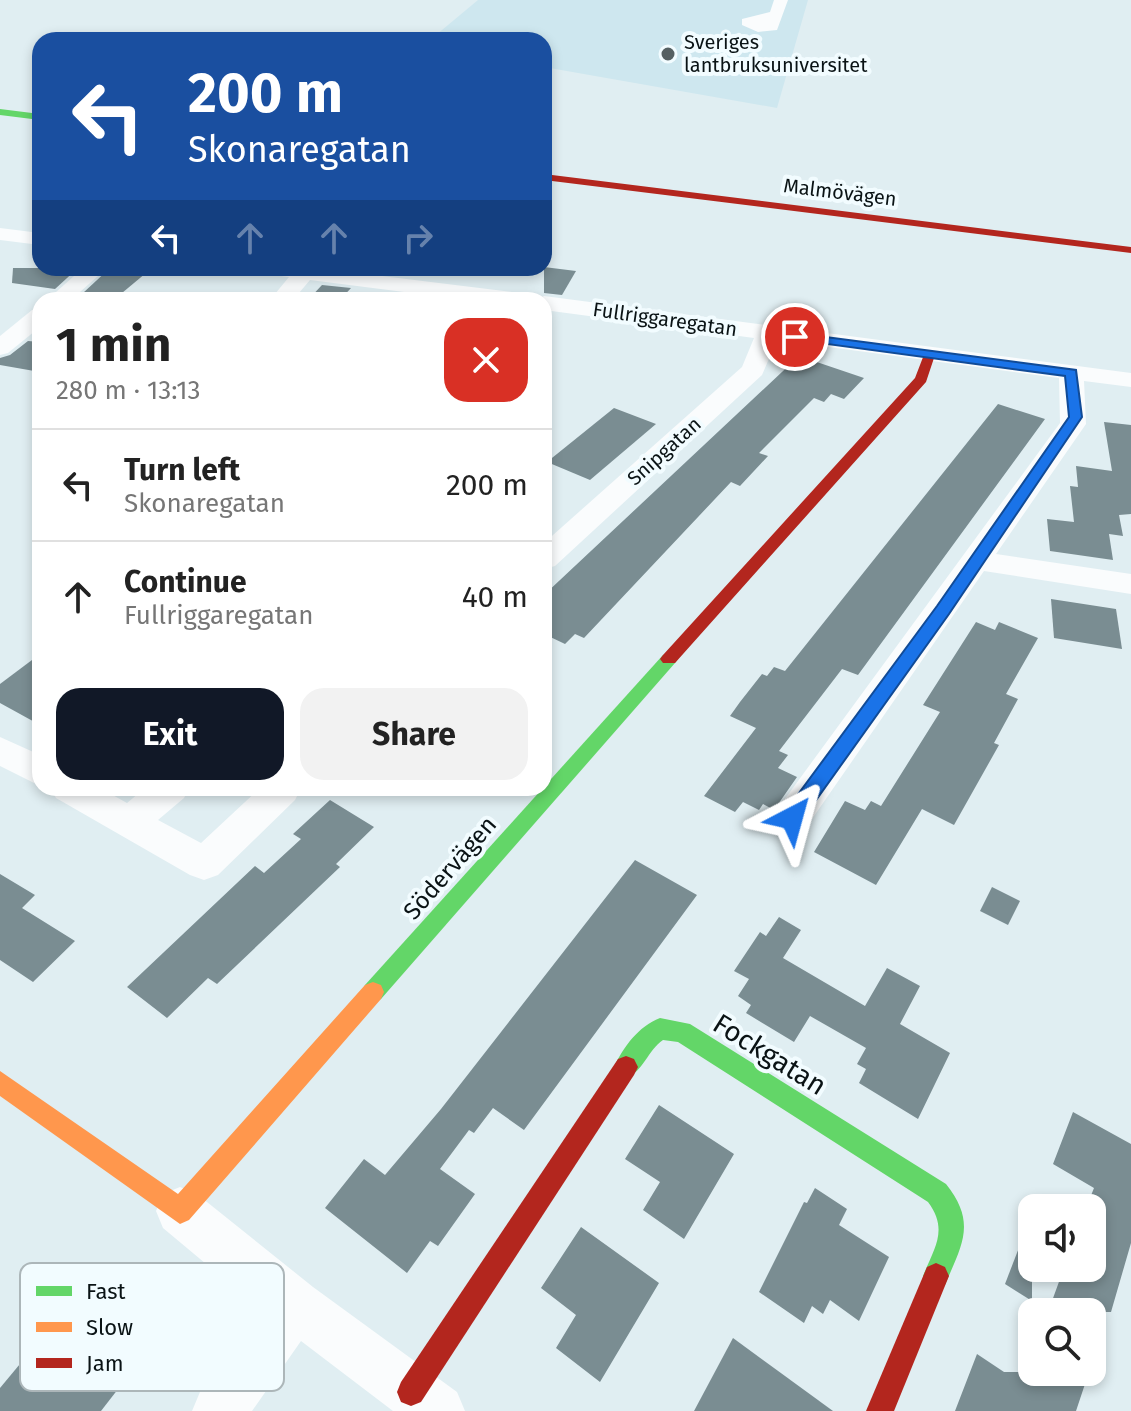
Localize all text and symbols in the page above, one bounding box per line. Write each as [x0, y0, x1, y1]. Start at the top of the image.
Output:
place label: Sveriges lantbruksuniversitet [684, 30, 868, 77]
marker: Sveriges lantbruksuniversitet [659, 45, 677, 63]
text: 200 m [188, 60, 343, 127]
icon: left [56, 64, 160, 168]
text: Skonaregatan [188, 128, 411, 172]
street label: Malmövägen [782, 173, 898, 211]
icon: left [144, 216, 188, 260]
icon: ahead [228, 216, 272, 260]
icon: ahead [312, 216, 356, 260]
icon: right [396, 216, 440, 260]
street label: Fullriggaregatan [591, 297, 739, 341]
pin [761, 303, 829, 371]
icon: arrive [773, 315, 817, 359]
text: 1 min [56, 316, 171, 374]
button: close [444, 318, 528, 402]
text: 280 m · 13:13 [56, 375, 201, 406]
street label: Snipgatan [622, 412, 706, 490]
text: Turn left [124, 452, 240, 488]
icon: left [56, 463, 100, 507]
text: 200 m [446, 467, 528, 503]
text: Skonaregatan [124, 488, 285, 519]
text: Continue [124, 564, 247, 600]
icon: ahead [56, 575, 100, 619]
text: 40 m [462, 579, 528, 615]
text: Fullriggaregatan [124, 600, 313, 631]
button: Exit [56, 688, 284, 780]
button: Share [300, 688, 528, 780]
position arrow [750, 776, 834, 860]
street label: Södervägen [398, 811, 502, 925]
street label: Fockgatan [707, 1007, 833, 1102]
map controls [1018, 1194, 1106, 1386]
button: sound [1018, 1194, 1106, 1282]
legend [20, 1263, 284, 1391]
text: Fast [86, 1278, 126, 1305]
button: search [1018, 1298, 1106, 1386]
text: Slow [86, 1314, 133, 1341]
text: Jam [86, 1350, 124, 1377]

